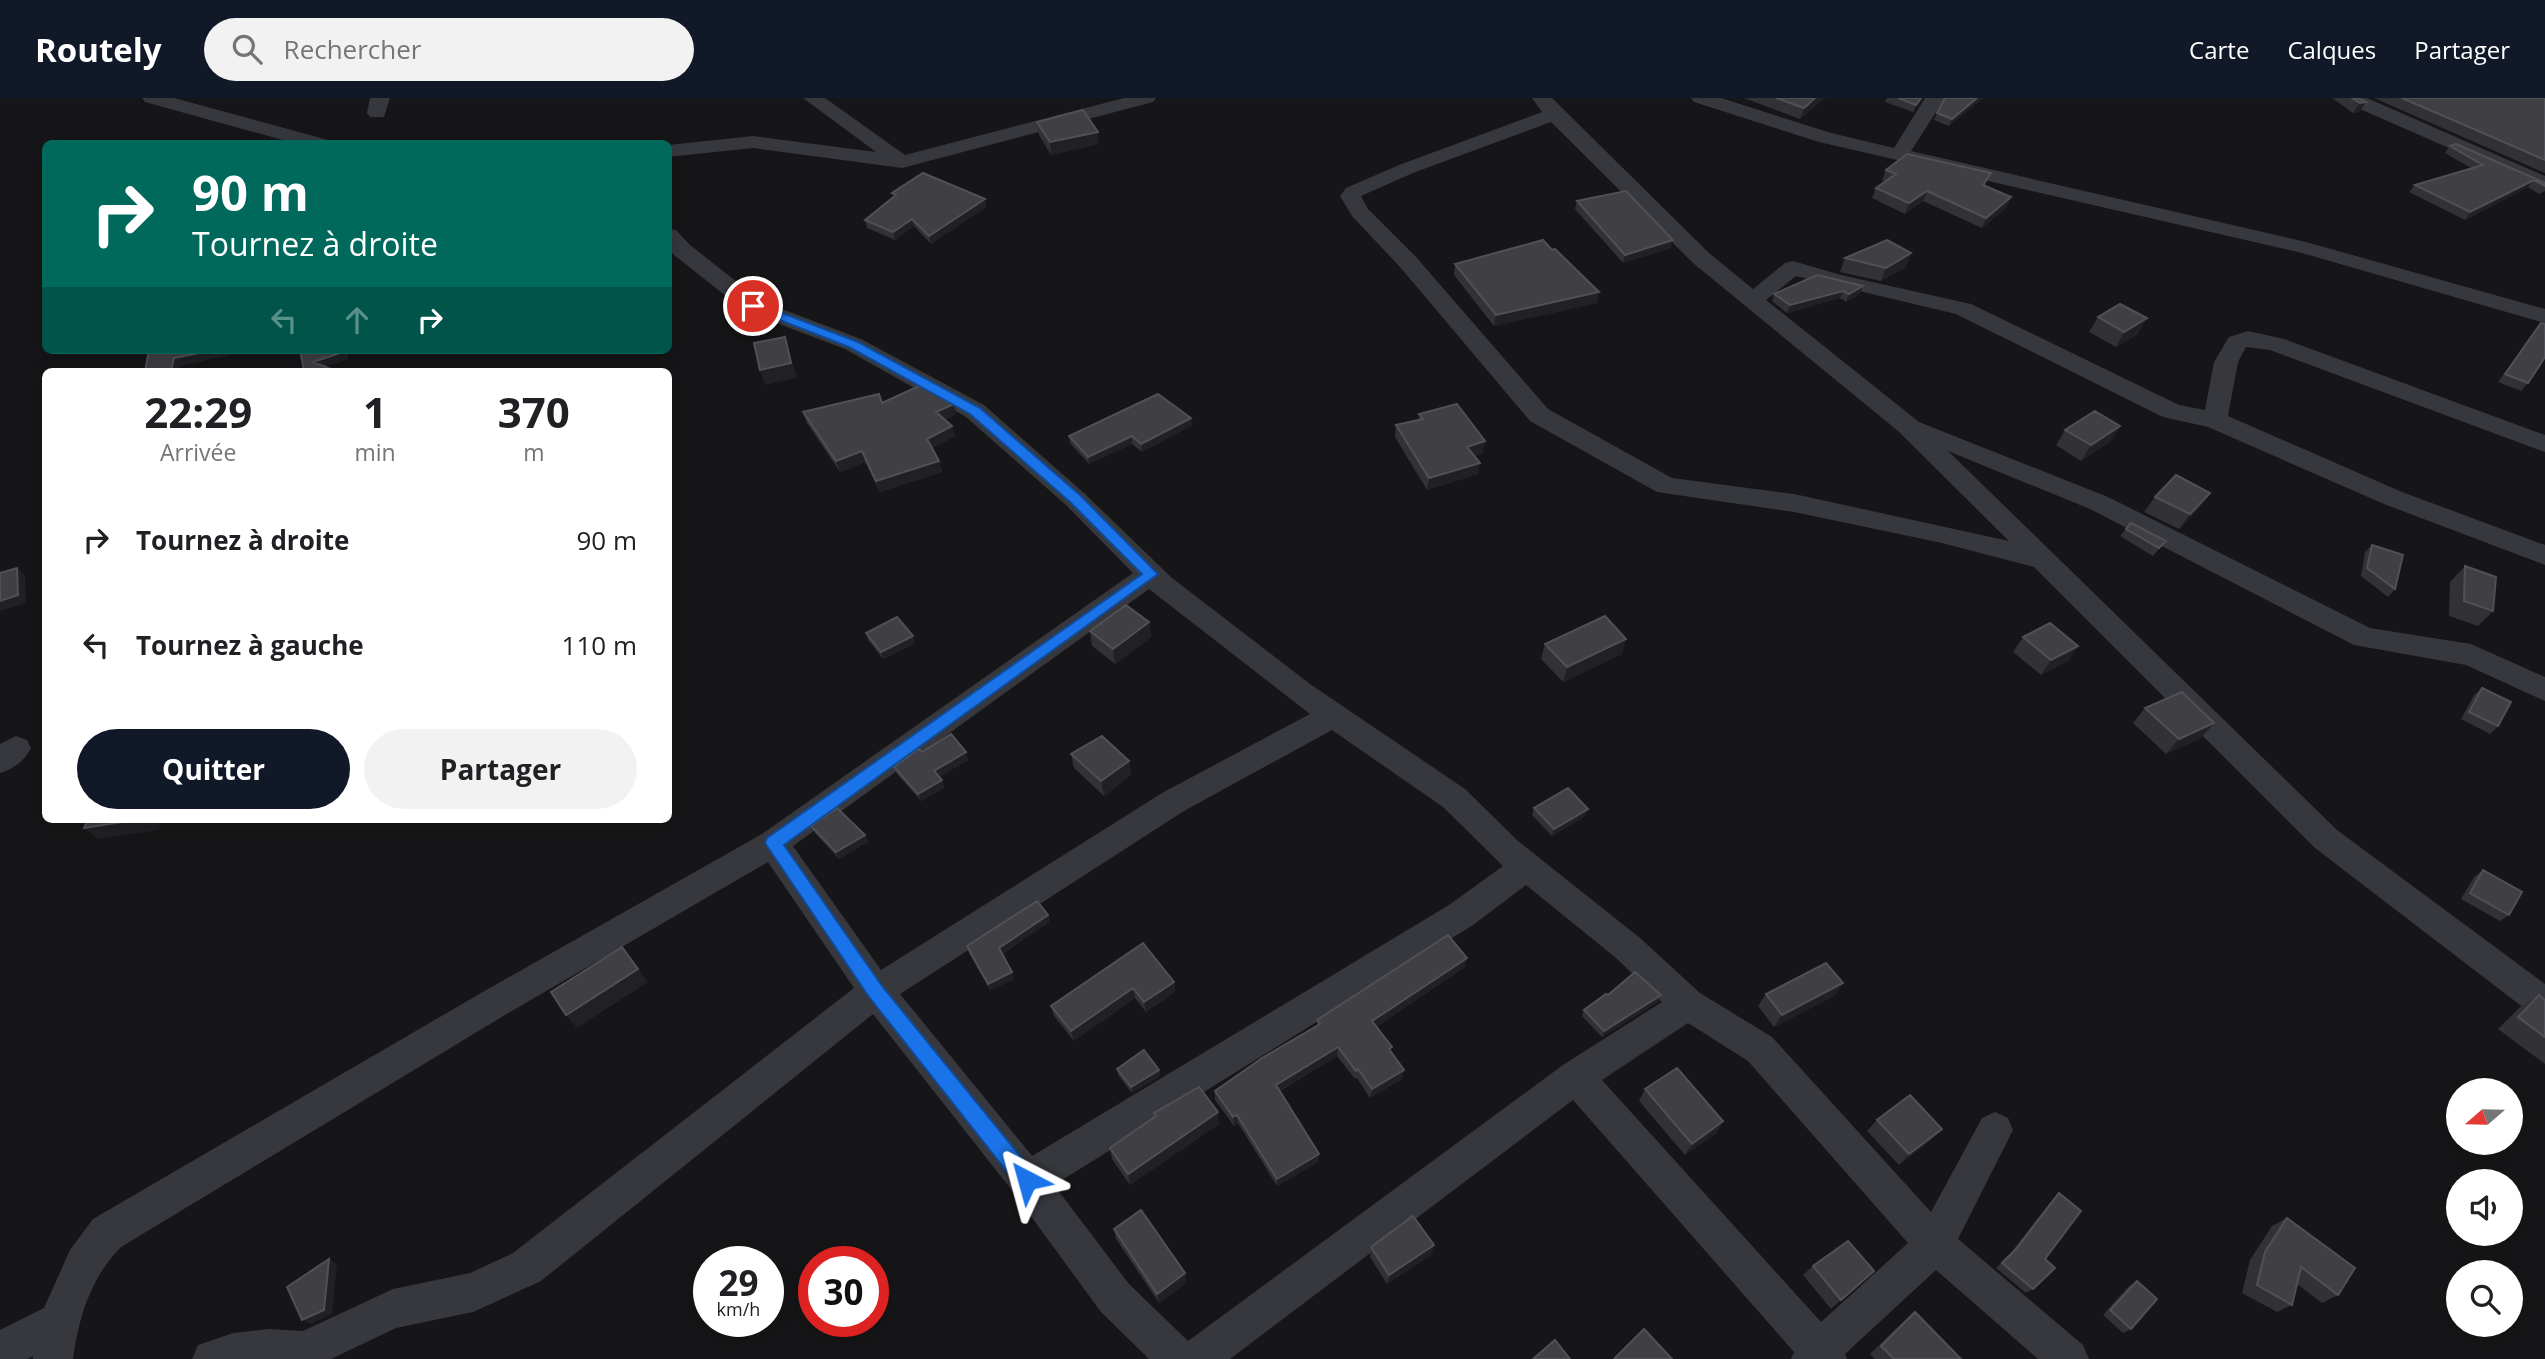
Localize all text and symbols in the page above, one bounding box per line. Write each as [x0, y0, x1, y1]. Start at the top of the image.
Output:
search box [204, 18, 694, 81]
text: Routely [35, 27, 162, 72]
icon: search [228, 30, 266, 68]
text: Rechercher [284, 31, 421, 67]
text: Carte [2189, 33, 2249, 66]
text: Calques [2287, 33, 2376, 66]
text: Partager [2414, 33, 2510, 66]
text: 90 m [192, 159, 309, 225]
icon: right [77, 168, 168, 259]
text: Tournez à droite [192, 222, 438, 265]
pin [723, 276, 783, 336]
icon: arrive [734, 287, 772, 325]
icon: left [265, 301, 303, 339]
icon: ahead [338, 301, 376, 339]
icon: right [411, 301, 449, 339]
text: 22:29 [144, 383, 252, 440]
text: 1 [363, 383, 387, 440]
text: 370 [498, 383, 570, 440]
text: Arrivée [160, 436, 236, 468]
text: min [354, 436, 396, 468]
text: m [523, 436, 544, 468]
icon: right [77, 521, 115, 559]
text: Tournez à droite [136, 522, 349, 558]
text: 90 m [576, 522, 637, 558]
icon: left [77, 626, 115, 664]
text: Tournez à gauche [136, 627, 364, 663]
text: 110 m [562, 627, 637, 663]
button: Quitter [77, 729, 350, 809]
button: Partager [364, 729, 637, 809]
north arrow [2446, 1078, 2524, 1155]
map controls [2446, 1078, 2523, 1337]
position arrow [990, 1143, 1064, 1217]
button: sound [2446, 1169, 2523, 1246]
speed limit sign: 30 [798, 1246, 889, 1337]
text: 29 [718, 1259, 759, 1306]
button: search [2446, 1260, 2523, 1337]
text: km/h [717, 1297, 760, 1321]

